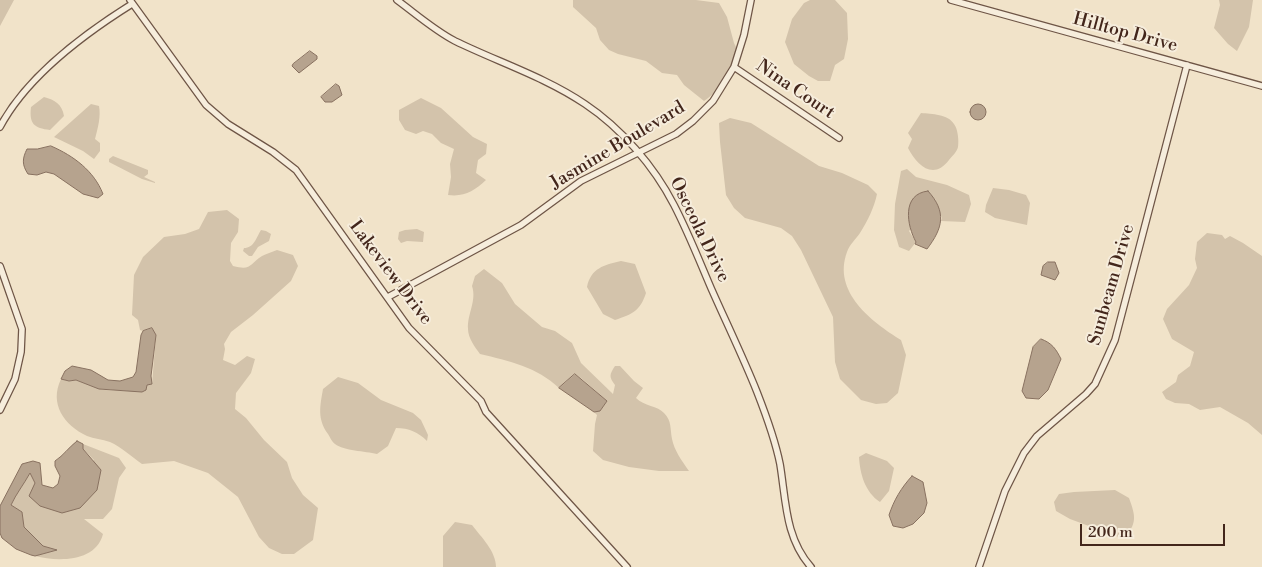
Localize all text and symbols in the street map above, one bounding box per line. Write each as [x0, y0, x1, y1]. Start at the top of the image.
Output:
street label: Hilltop Drive [1070, 9, 1180, 57]
street label: Nina Court [752, 56, 838, 124]
street label: Jasmine Boulevard [547, 97, 689, 195]
street label: Osceola Drive [664, 174, 734, 286]
street label: Lakeview Drive [344, 217, 436, 329]
street label: Sunbeam Drive [1084, 222, 1140, 348]
scale bar [1082, 514, 1227, 546]
text: 200 m [1088, 523, 1133, 542]

